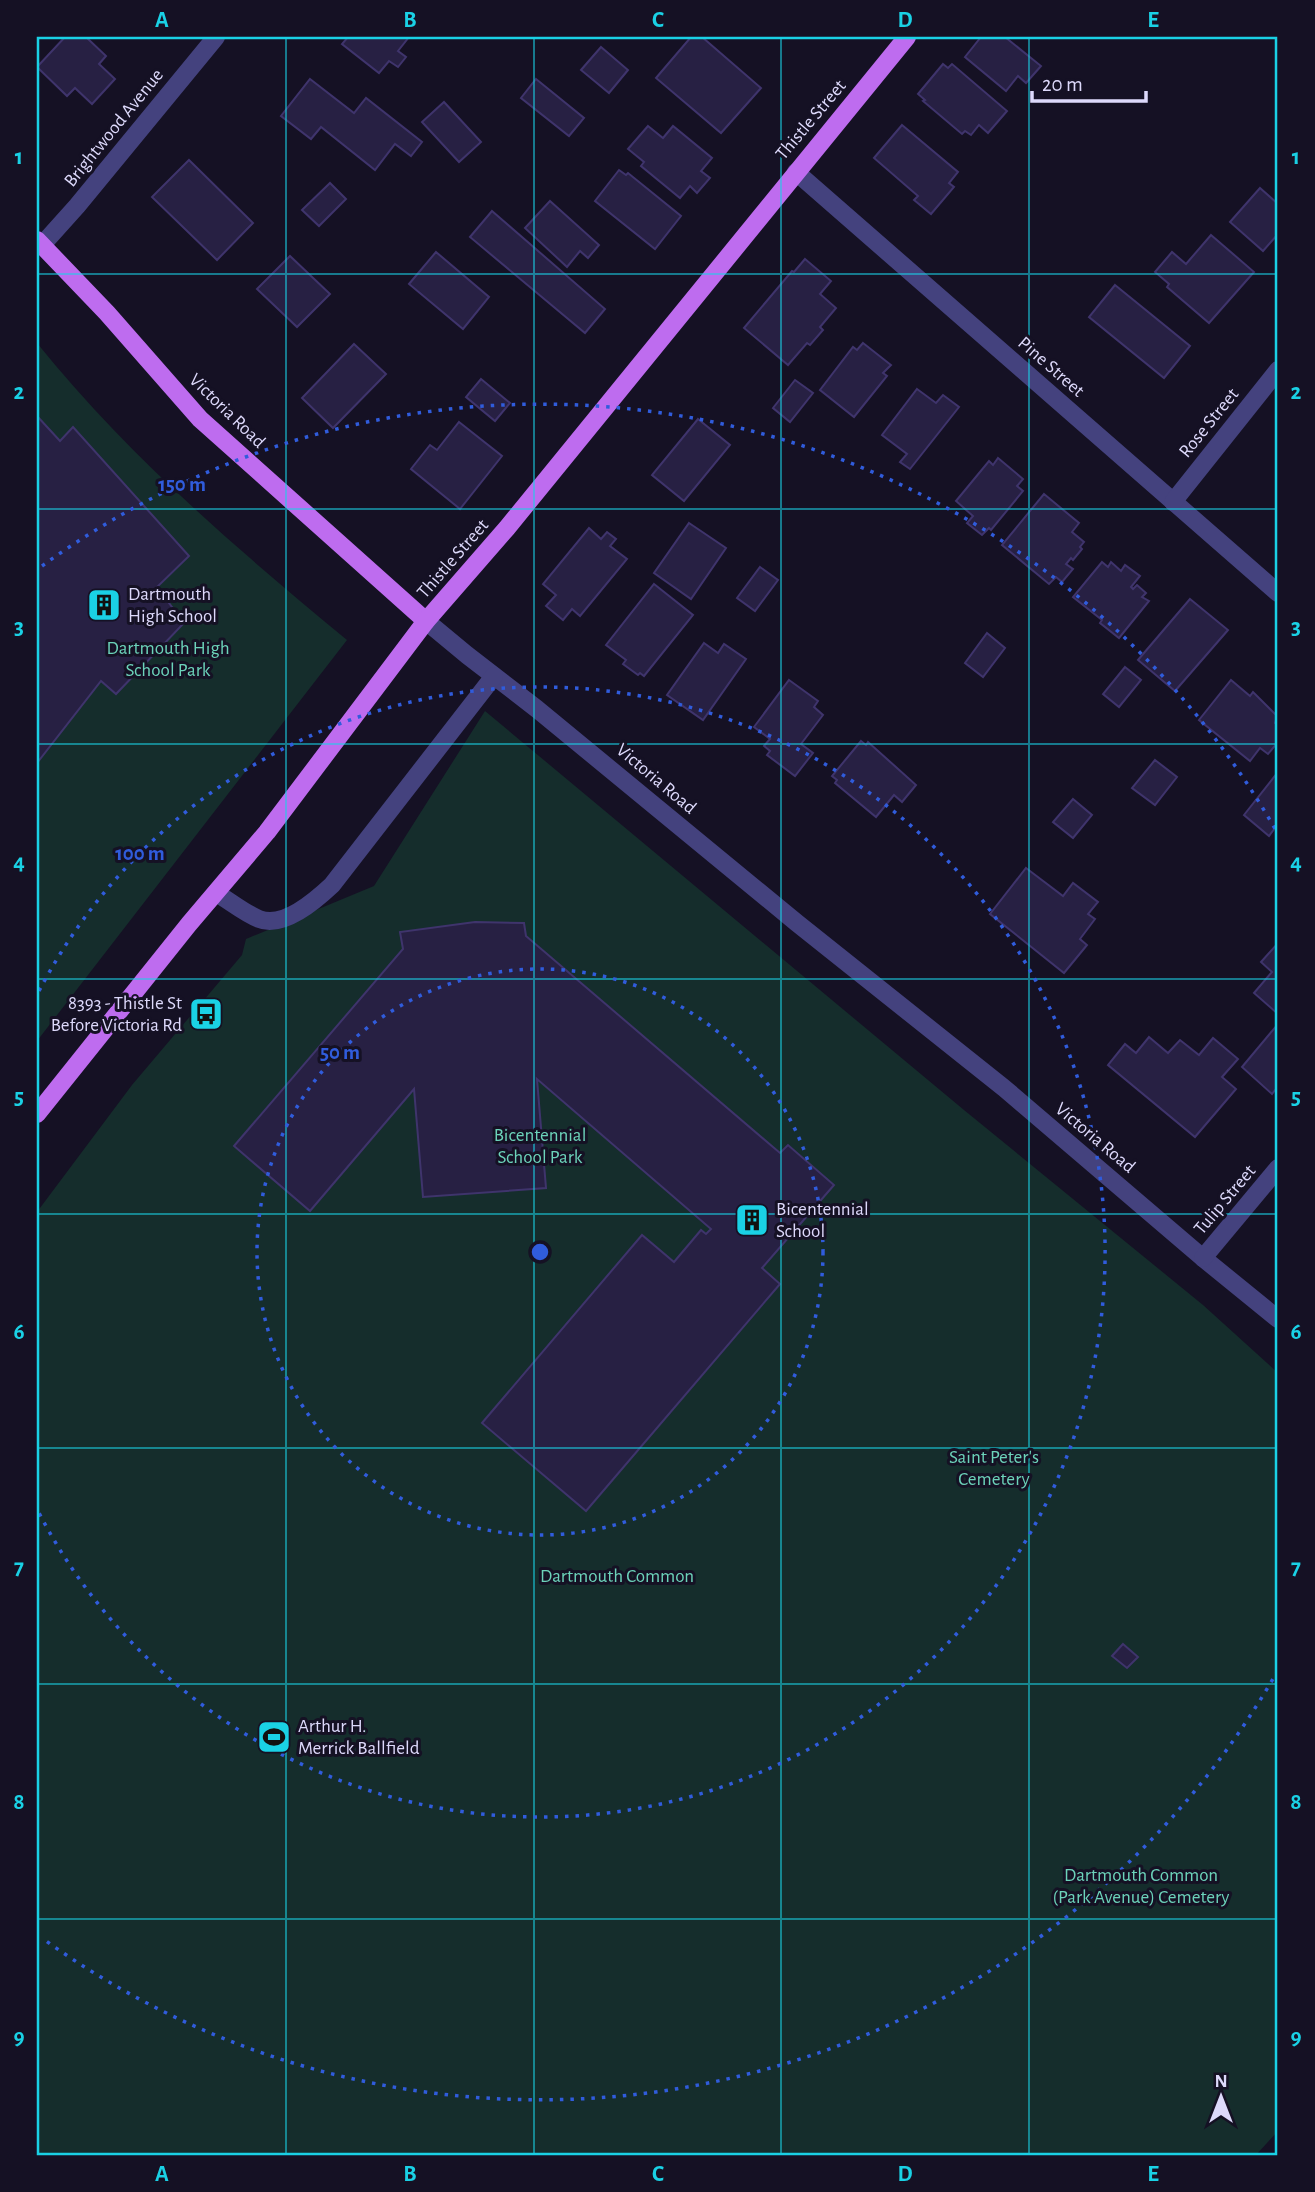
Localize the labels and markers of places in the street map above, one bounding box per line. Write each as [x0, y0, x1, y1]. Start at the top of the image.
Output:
place label: Dartmouth High School [128, 585, 217, 626]
building icon: Dartmouth High School [85, 586, 123, 624]
place label: 8393 - Thistle St Before Victoria Rd [51, 994, 182, 1035]
bus stop icon: 8393 - Thistle St Before Victoria Rd [187, 995, 225, 1033]
place label: Bicentennial School [776, 1200, 869, 1241]
building icon: Bicentennial School [733, 1201, 771, 1239]
centre of rings [528, 1240, 552, 1264]
place label: Arthur H. Merrick Ballfield [298, 1717, 420, 1758]
sports icon: Arthur H. Merrick Ballfield [255, 1718, 293, 1756]

